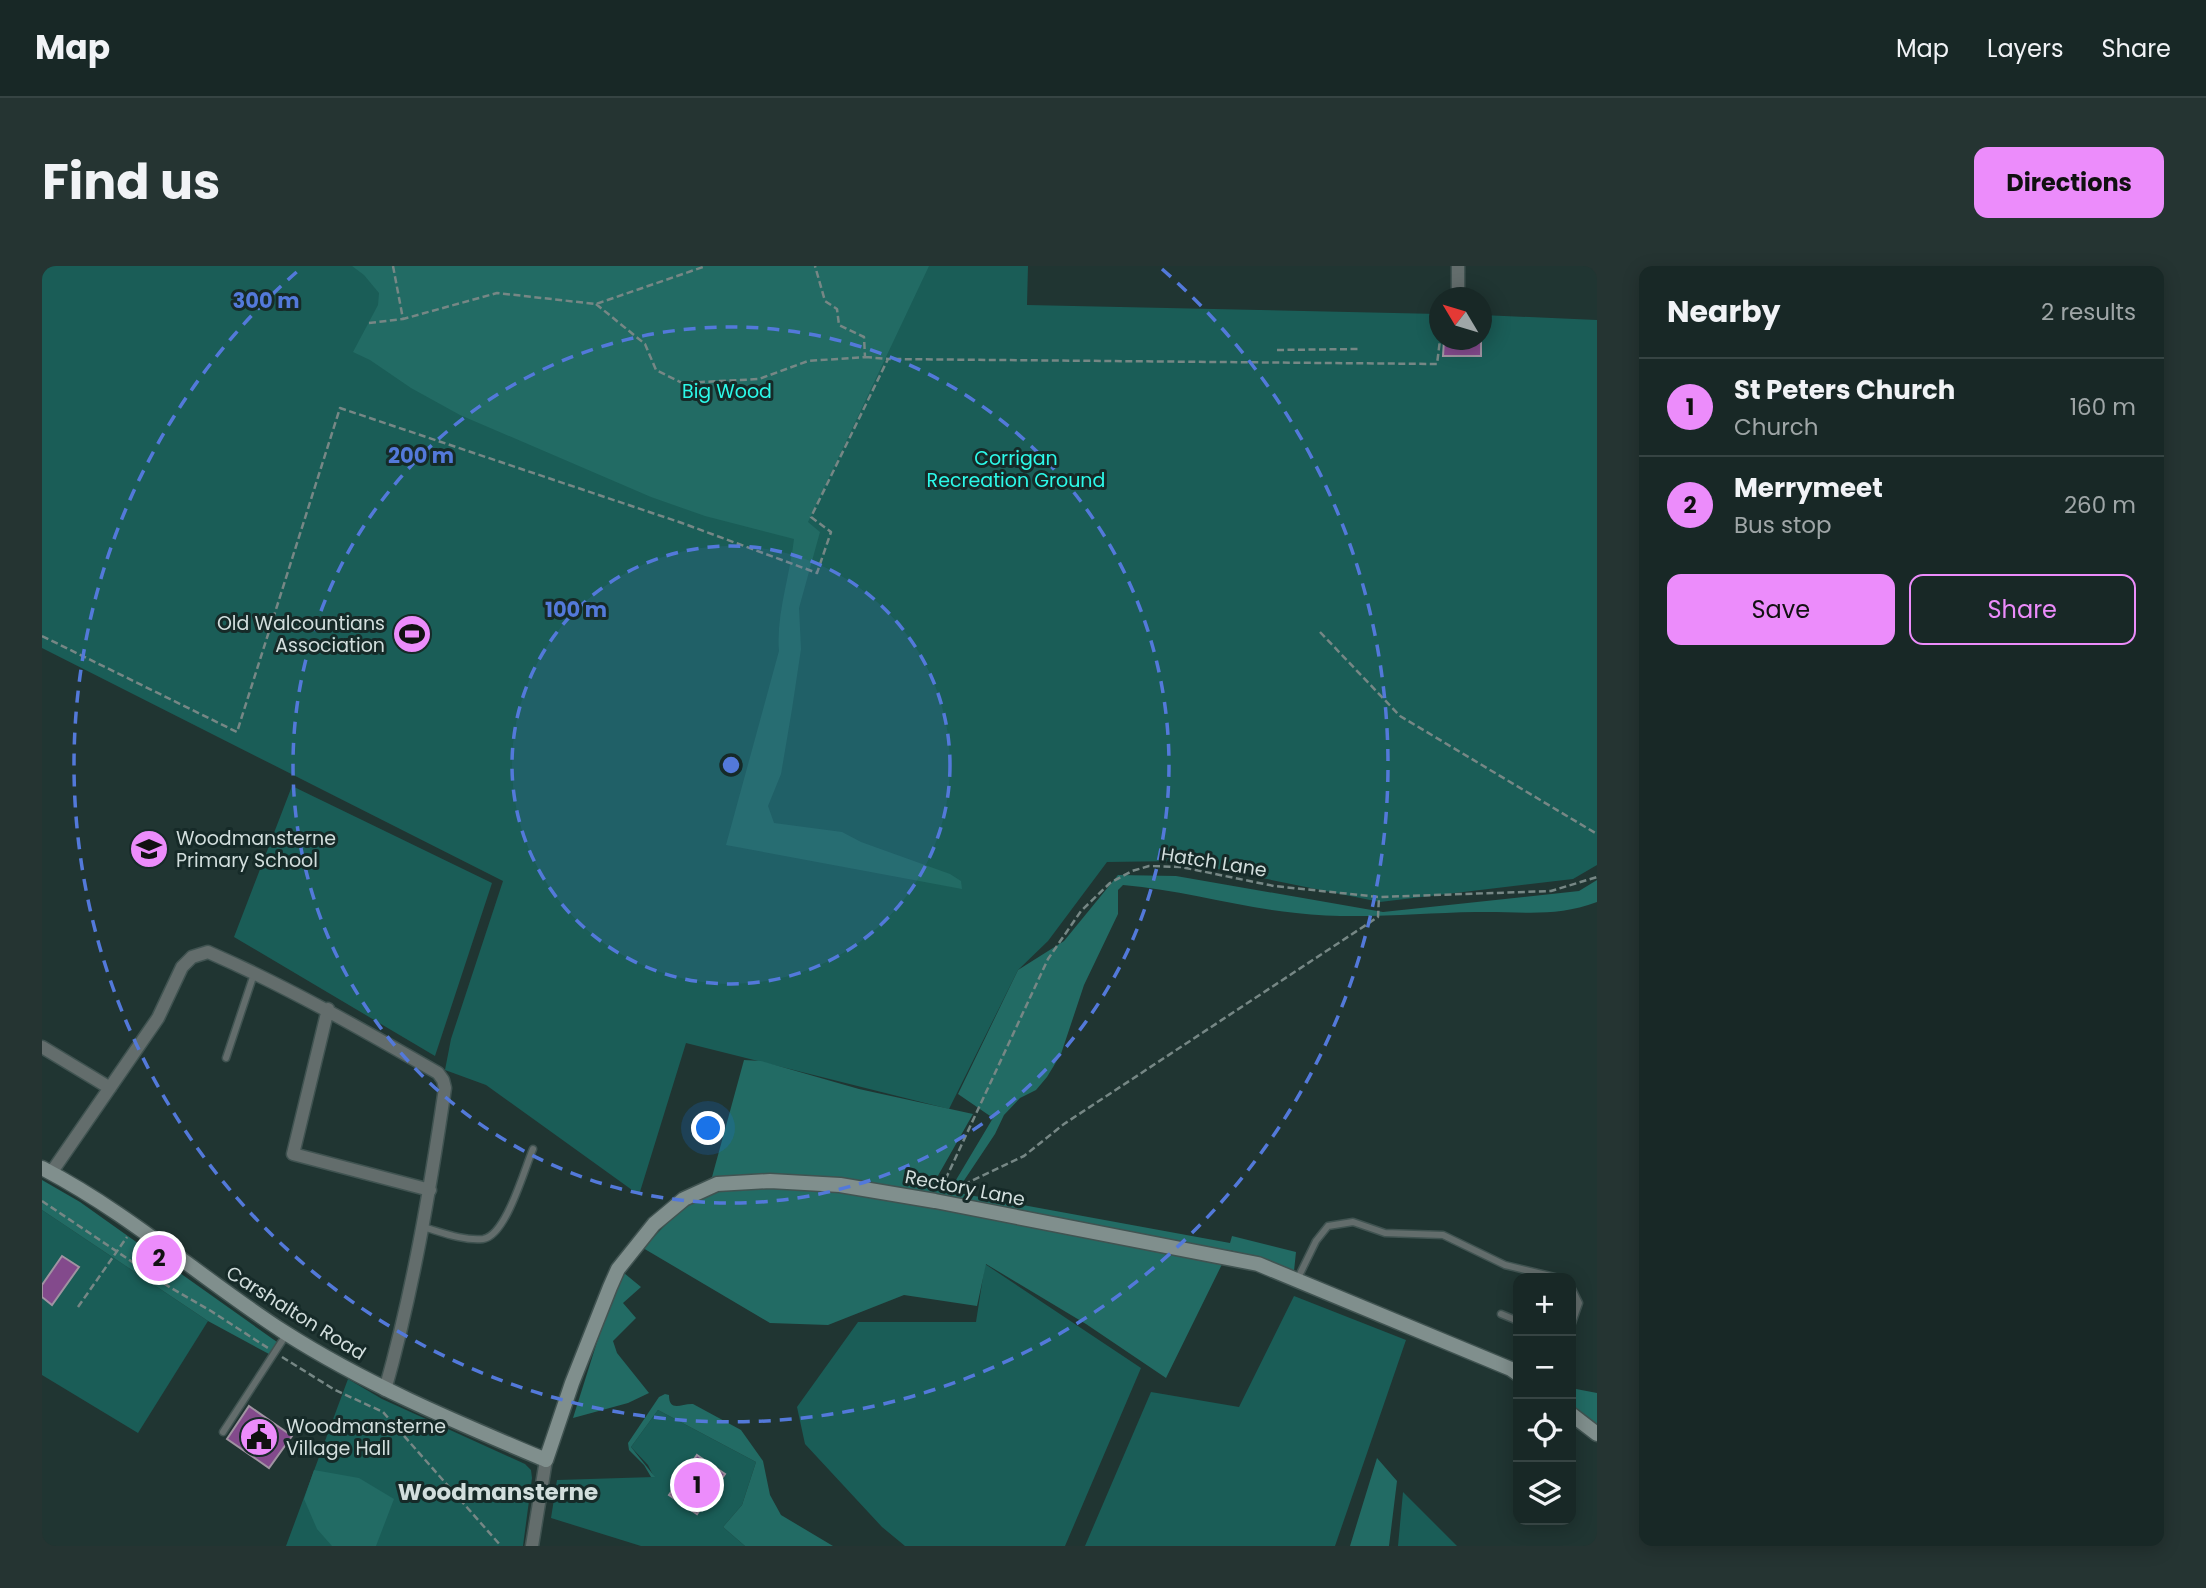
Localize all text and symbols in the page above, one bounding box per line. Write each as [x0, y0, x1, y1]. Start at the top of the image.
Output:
text: Map [35, 24, 110, 71]
text: Map [1896, 32, 1949, 65]
text: Layers [1987, 32, 2063, 65]
text: Share [2101, 32, 2171, 65]
button: Directions [1974, 147, 2164, 218]
text: Find us [42, 148, 220, 216]
text: 300 m [233, 286, 299, 315]
north arrow [1429, 287, 1492, 350]
text: Nearby [1667, 290, 1781, 333]
text: 2 results [2041, 296, 2136, 328]
text: St Peters Church [1734, 372, 1955, 408]
park label: Big Wood [682, 378, 772, 405]
text: 1 [1686, 391, 1694, 423]
text: 160 m [2070, 391, 2136, 423]
text: Church [1734, 411, 1818, 443]
text: 200 m [388, 441, 454, 470]
park label: Corrigan Recreation Ground [927, 445, 1105, 494]
text: Merrymeet [1734, 470, 1883, 506]
text: 2 [1683, 489, 1697, 521]
text: 260 m [2064, 489, 2136, 521]
text: Bus stop [1734, 509, 1832, 541]
button: Save [1667, 574, 1895, 645]
button: Share [1909, 574, 2136, 645]
text: 100 m [545, 595, 607, 624]
place label: Old Walcountians Association [217, 610, 385, 659]
sports icon: Old Walcountians Association [391, 613, 433, 655]
centre of rings [719, 753, 743, 777]
place label: Woodmansterne Primary School [176, 825, 336, 874]
school or university icon: Woodmansterne Primary School [128, 828, 170, 870]
street label: Hatch Lane [1159, 840, 1269, 884]
your location [691, 1111, 725, 1145]
street label: Rectory Lane [903, 1163, 1027, 1213]
pin: 2 [136, 1232, 182, 1284]
street label: Carshalton Road [221, 1259, 371, 1367]
map controls [1513, 1273, 1576, 1525]
button: + [1513, 1273, 1576, 1336]
button: − [1513, 1336, 1576, 1399]
button: locate [1513, 1399, 1576, 1462]
place label: Woodmansterne Village Hall [286, 1413, 446, 1462]
public building icon: Woodmansterne Village Hall [238, 1416, 280, 1458]
pin: 1 [674, 1459, 720, 1511]
button: layers [1513, 1462, 1576, 1525]
district label: Woodmansterne [398, 1476, 598, 1508]

